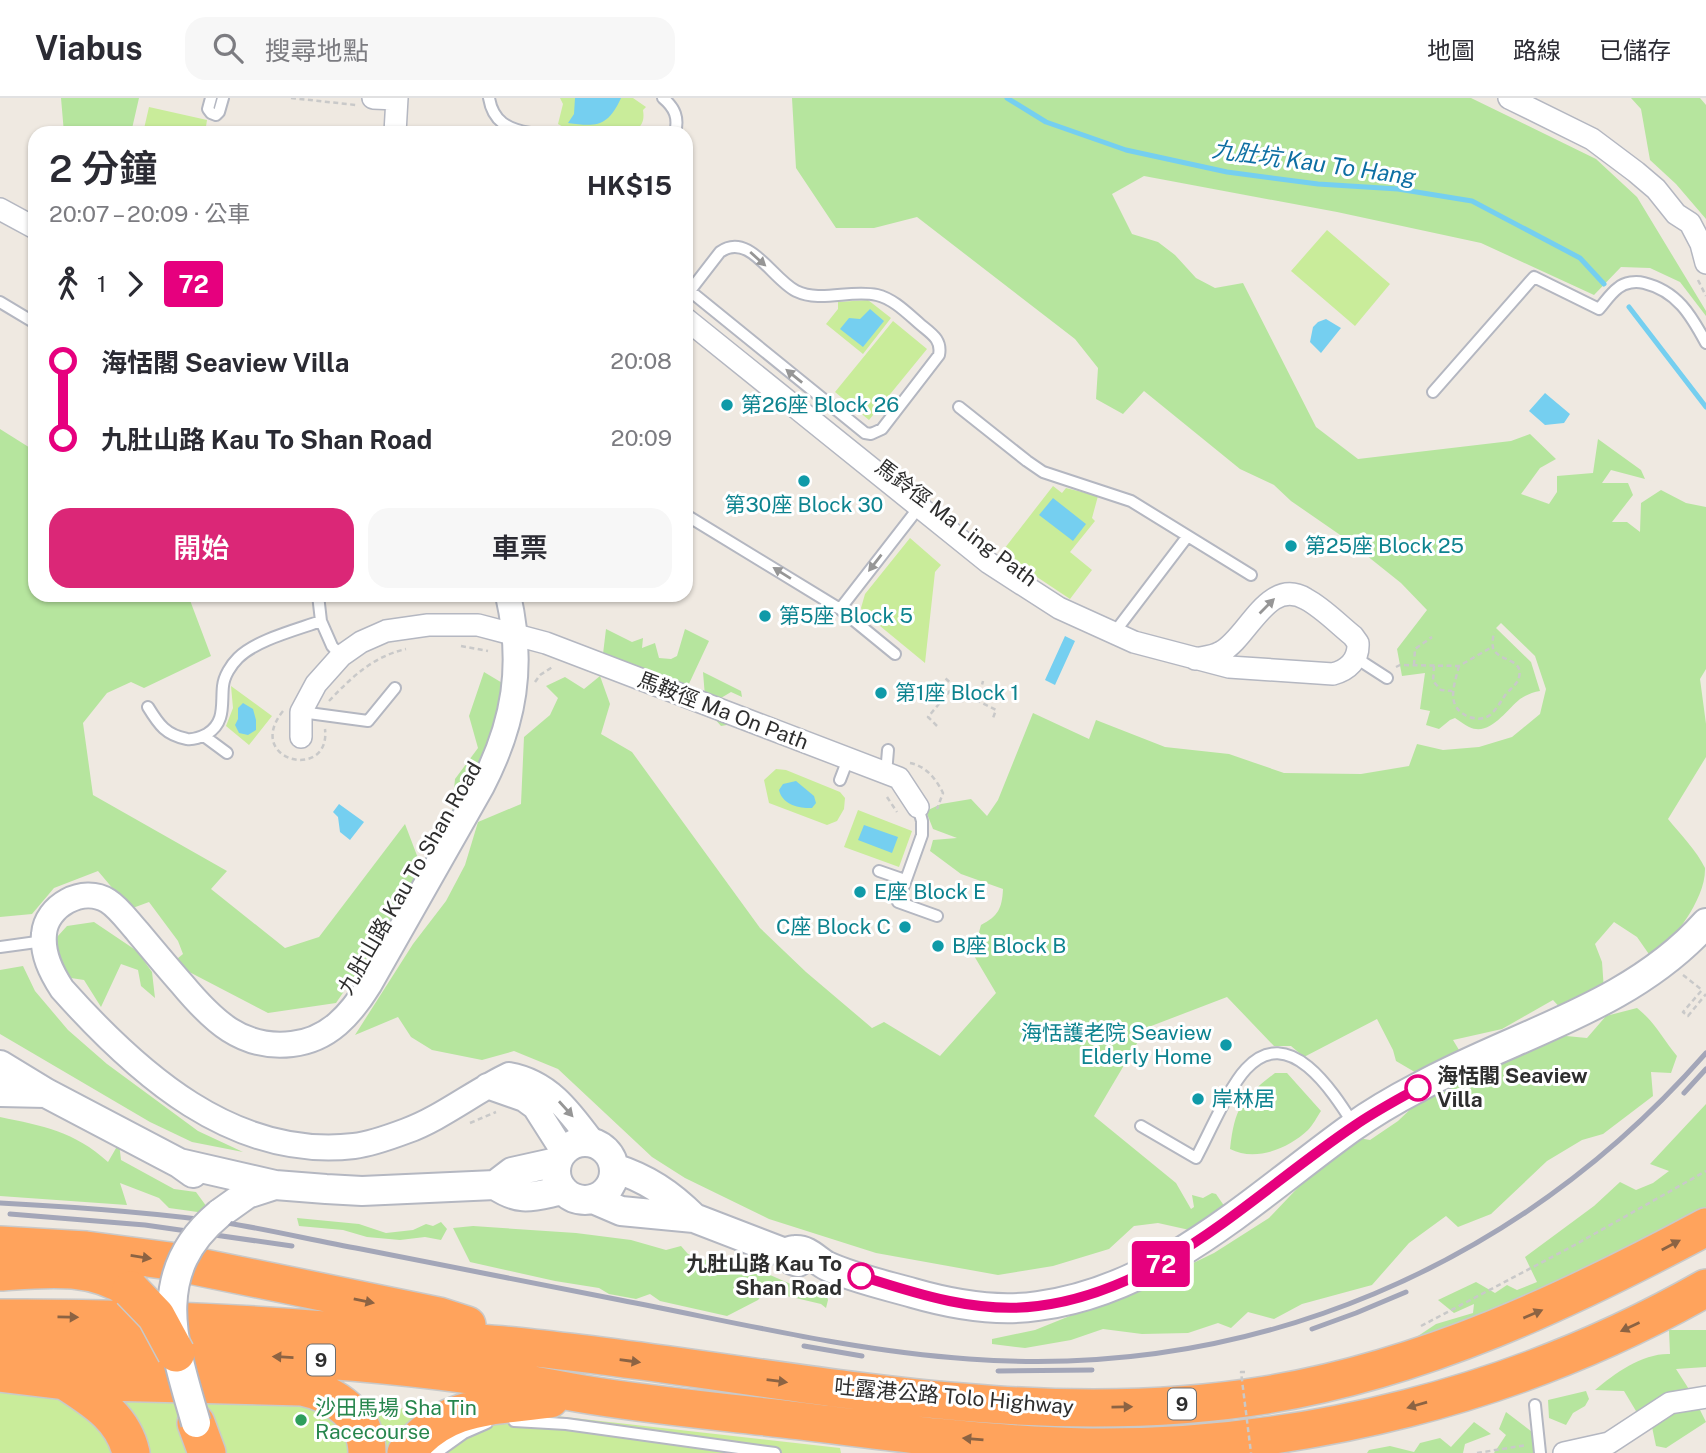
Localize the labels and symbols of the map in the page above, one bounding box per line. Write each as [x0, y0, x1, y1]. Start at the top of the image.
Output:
water label: 九肚坑 Kau To Hang [1211, 135, 1418, 190]
one-way arrow [749, 251, 767, 267]
one-way arrow [786, 369, 803, 384]
place label: 第26座 Block 26 [741, 392, 899, 417]
marker: 第26座 Block 26 [719, 397, 735, 413]
street label: 馬鈴徑 Ma Ling Path [871, 454, 1042, 591]
marker: 第30座 Block 30 [796, 473, 812, 489]
place label: 第30座 Block 30 [725, 492, 883, 517]
place label: 第25座 Block 25 [1305, 533, 1464, 558]
marker: 第25座 Block 25 [1283, 538, 1299, 554]
one-way arrow [868, 554, 883, 572]
one-way arrow [772, 567, 791, 580]
one-way arrow [1258, 597, 1275, 614]
place label: 第5座 Block 5 [779, 603, 913, 628]
marker: 第5座 Block 5 [757, 608, 773, 624]
street label: 馬鞍徑 Ma On Path [634, 667, 812, 755]
place label: 第1座 Block 1 [895, 680, 1019, 705]
marker: 第1座 Block 1 [873, 685, 889, 701]
street label: 九肚山路 Kau To Shan Road [333, 757, 487, 999]
place label: E座 Block E [874, 879, 986, 904]
marker: E座 Block E [852, 884, 868, 900]
place label: C座 Block C [776, 914, 891, 939]
marker: C座 Block C [897, 919, 913, 935]
place label: B座 Block B [952, 933, 1066, 958]
marker: B座 Block B [930, 938, 946, 954]
place label: 海恬護老院 Seaview Elderly Home [1021, 1020, 1212, 1069]
marker: 海恬護老院 Seaview Elderly Home [1218, 1037, 1234, 1053]
place label: 海恬閣 Seaview Villa [1437, 1063, 1588, 1112]
marker: 海恬閣 Seaview Villa [1405, 1075, 1431, 1101]
place label: 岸林居 [1212, 1086, 1275, 1111]
marker: 岸林居 [1190, 1091, 1206, 1107]
one-way arrow [558, 1100, 573, 1117]
one-way arrow [1662, 1240, 1682, 1252]
line badge: 72 [1130, 1241, 1192, 1287]
one-way arrow [130, 1251, 152, 1262]
place label: 九肚山路 Kau To Shan Road [686, 1251, 842, 1300]
marker: 九肚山路 Kau To Shan Road [848, 1263, 874, 1289]
one-way arrow [353, 1295, 375, 1306]
one-way arrow [1522, 1308, 1543, 1319]
one-way arrow [57, 1312, 79, 1323]
one-way arrow [1620, 1321, 1640, 1333]
road number: 9 [307, 1344, 335, 1376]
one-way arrow [272, 1351, 294, 1362]
one-way arrow [619, 1356, 641, 1367]
street label: 吐露港公路 Tolo Highway [833, 1374, 1075, 1419]
one-way arrow [766, 1375, 788, 1386]
road number: 9 [1168, 1388, 1196, 1420]
place label: 沙田馬場 Sha Tin Racecourse [315, 1395, 477, 1444]
one-way arrow [1406, 1401, 1427, 1411]
one-way arrow [1111, 1402, 1133, 1413]
marker: 沙田馬場 Sha Tin Racecourse [293, 1412, 309, 1428]
one-way arrow [961, 1433, 983, 1444]

